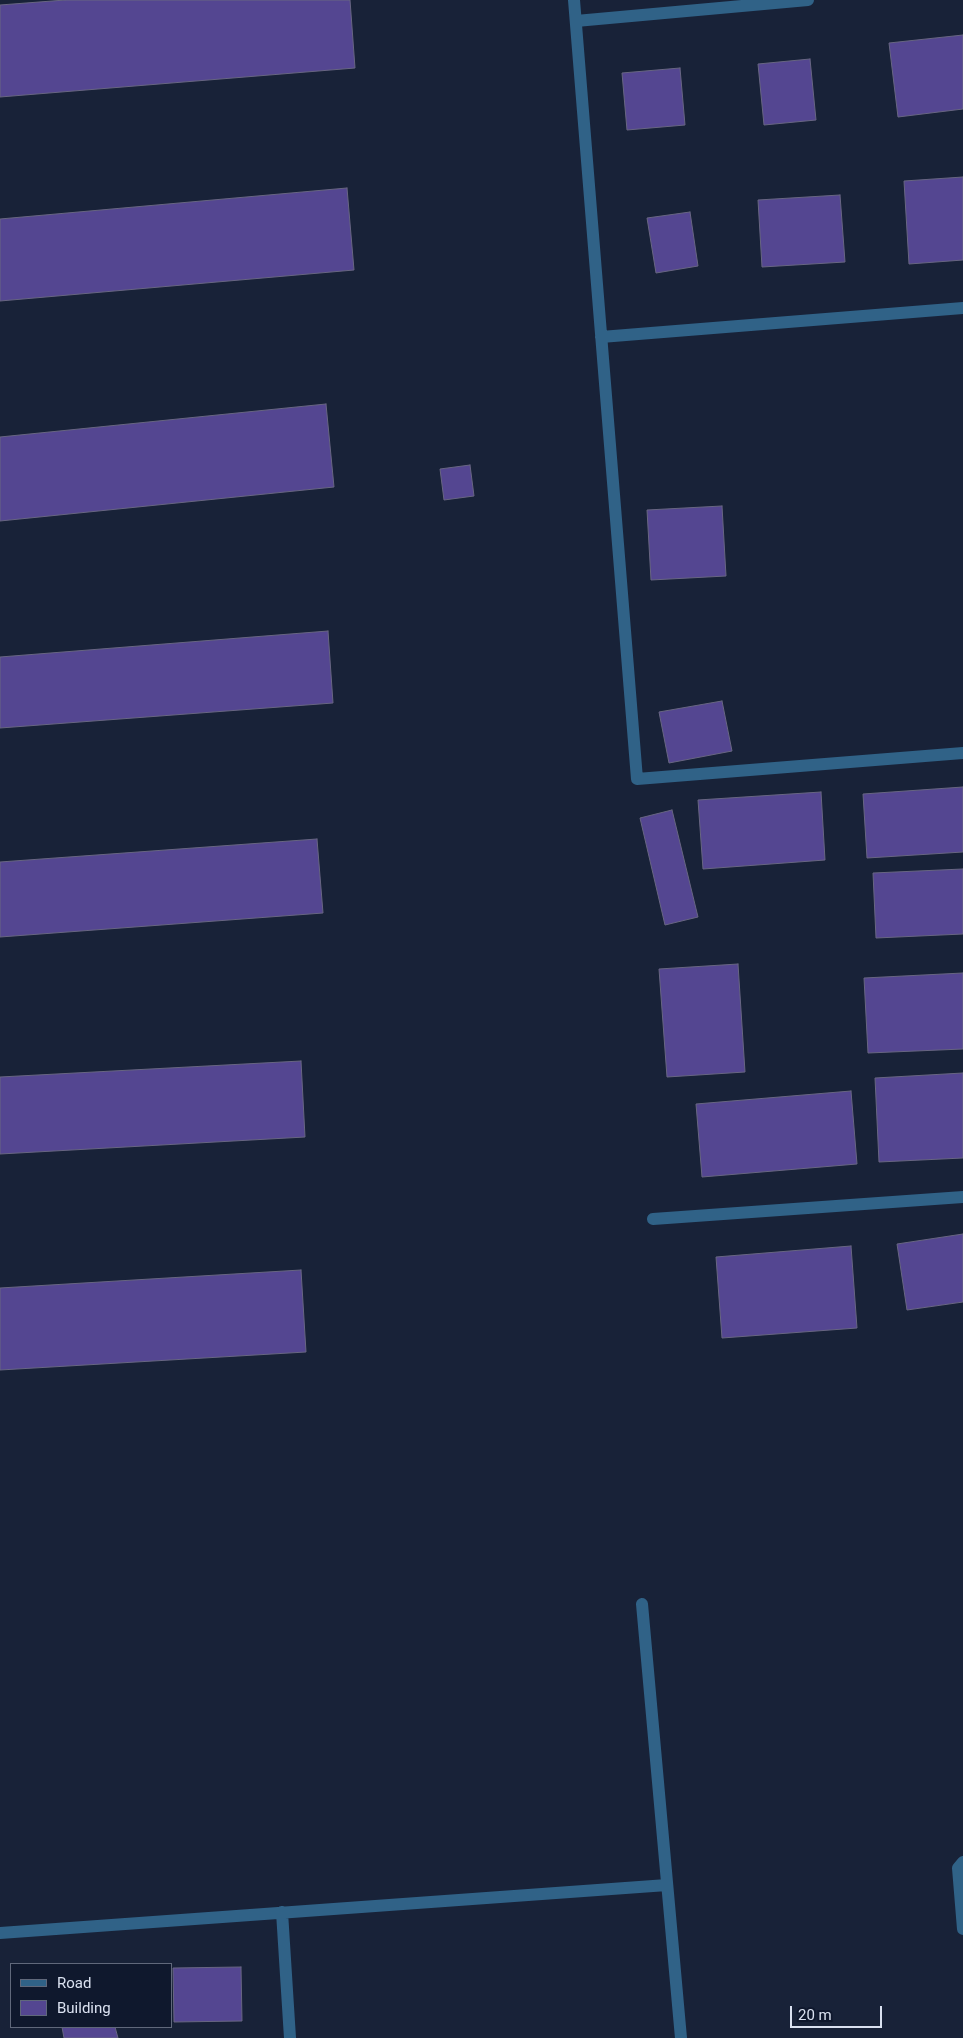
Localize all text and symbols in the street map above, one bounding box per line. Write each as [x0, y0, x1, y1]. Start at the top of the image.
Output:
legend [10, 1963, 172, 2028]
text: Road [57, 1974, 91, 1992]
scale bar [793, 1996, 886, 2028]
text: Building [57, 1999, 111, 2017]
text: 20 m [798, 2006, 832, 2024]

